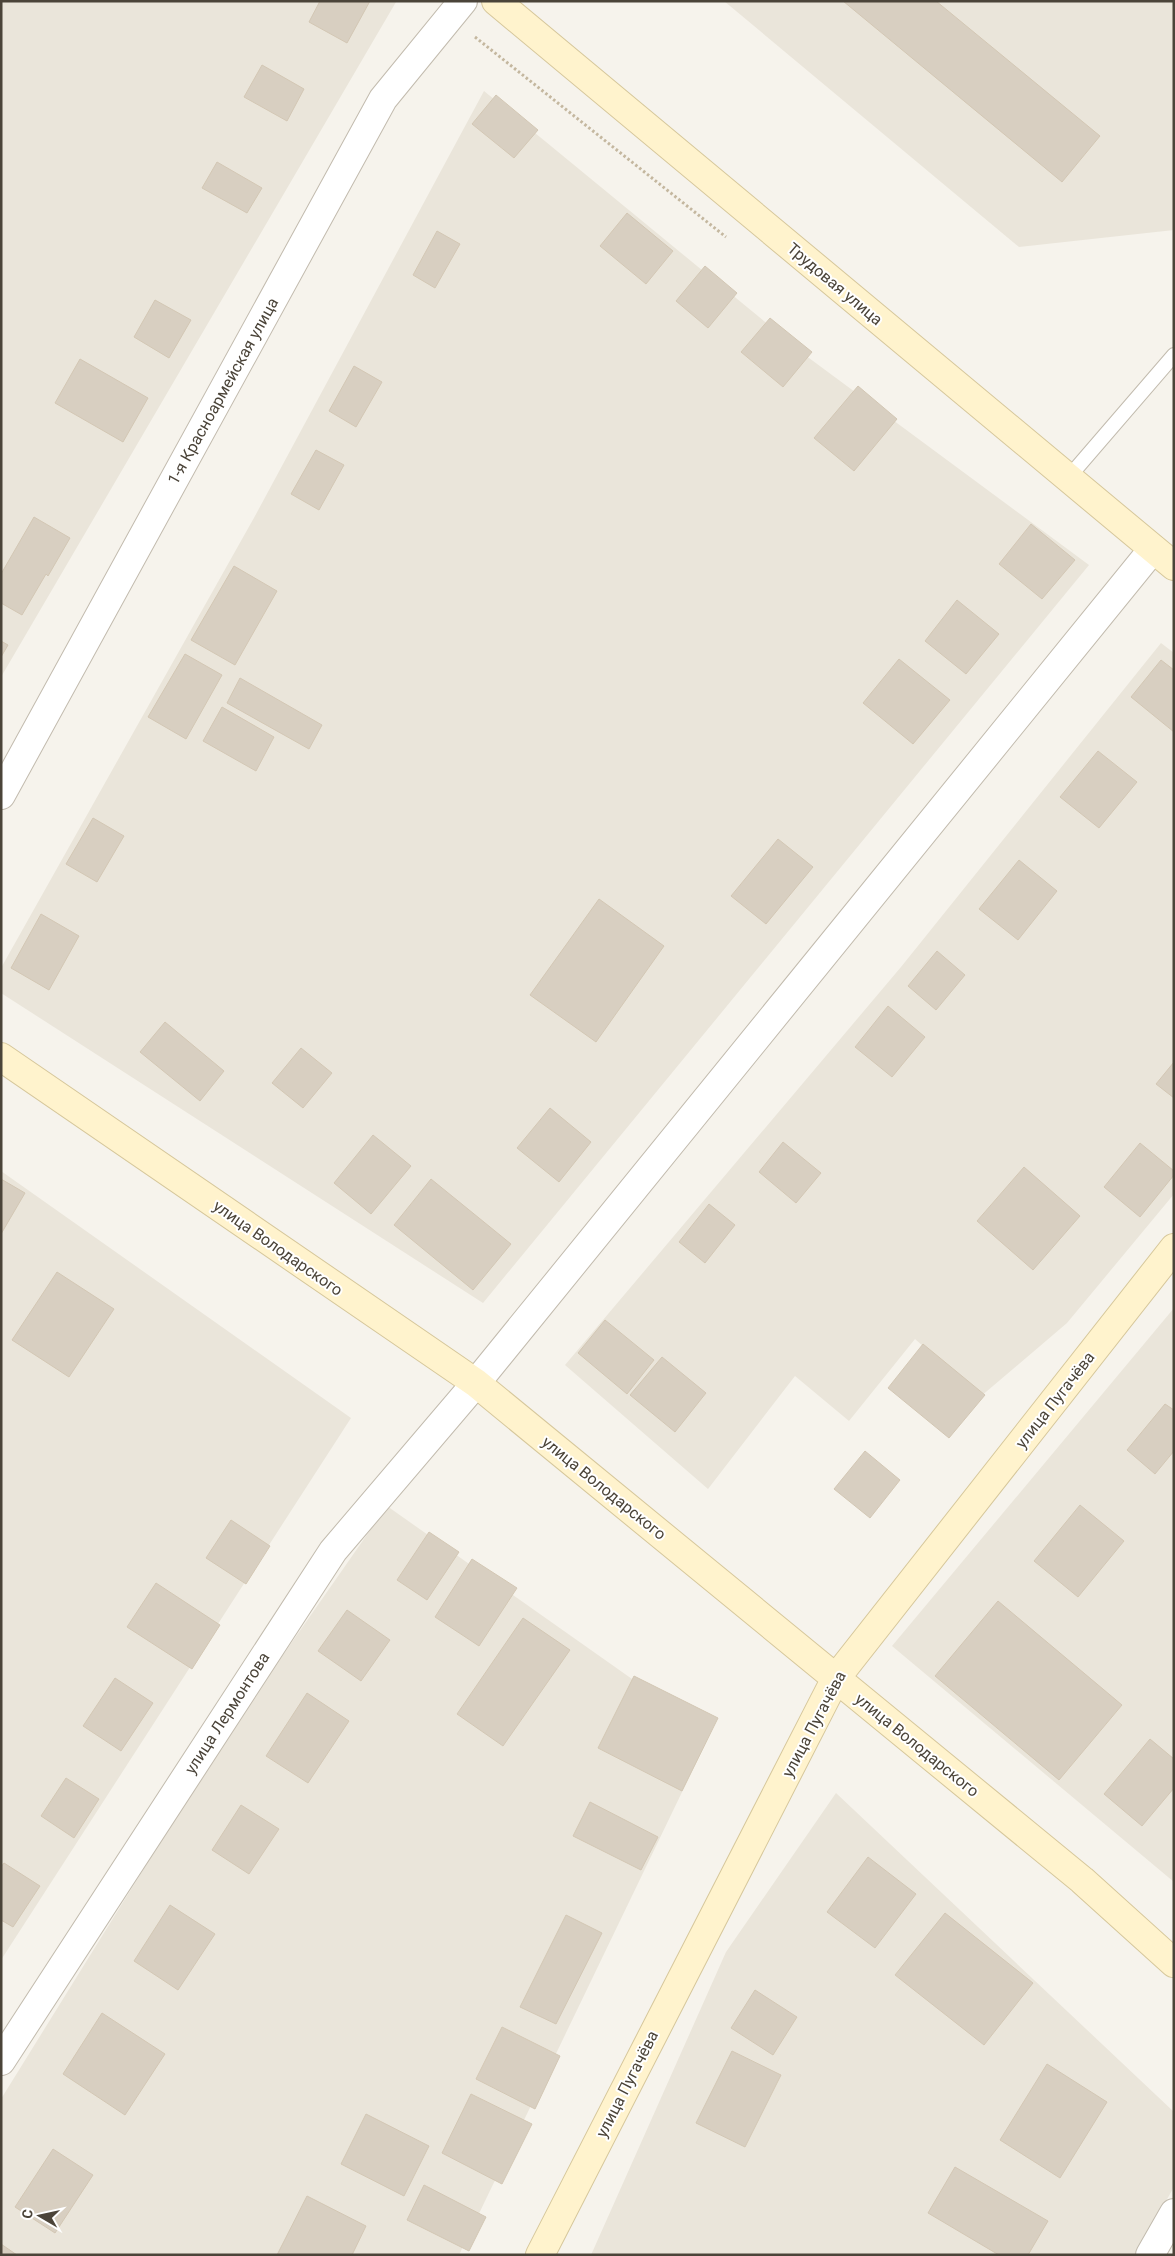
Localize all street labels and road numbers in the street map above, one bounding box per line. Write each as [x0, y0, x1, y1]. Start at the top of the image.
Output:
street label: Трудовая улица [784, 239, 886, 329]
street label: 1-я Красноармейская улица [164, 294, 282, 488]
street label: улица Володарского [210, 1196, 346, 1300]
street label: улица Пугачёва [1011, 1348, 1099, 1452]
street label: улица Володарского [538, 1432, 670, 1544]
street label: улица Лермонтова [181, 1649, 273, 1777]
street label: улица Пугачёва [778, 1668, 850, 1780]
street label: улица Володарского [851, 1689, 983, 1801]
street label: улица Пугачёва [592, 2027, 662, 2141]

